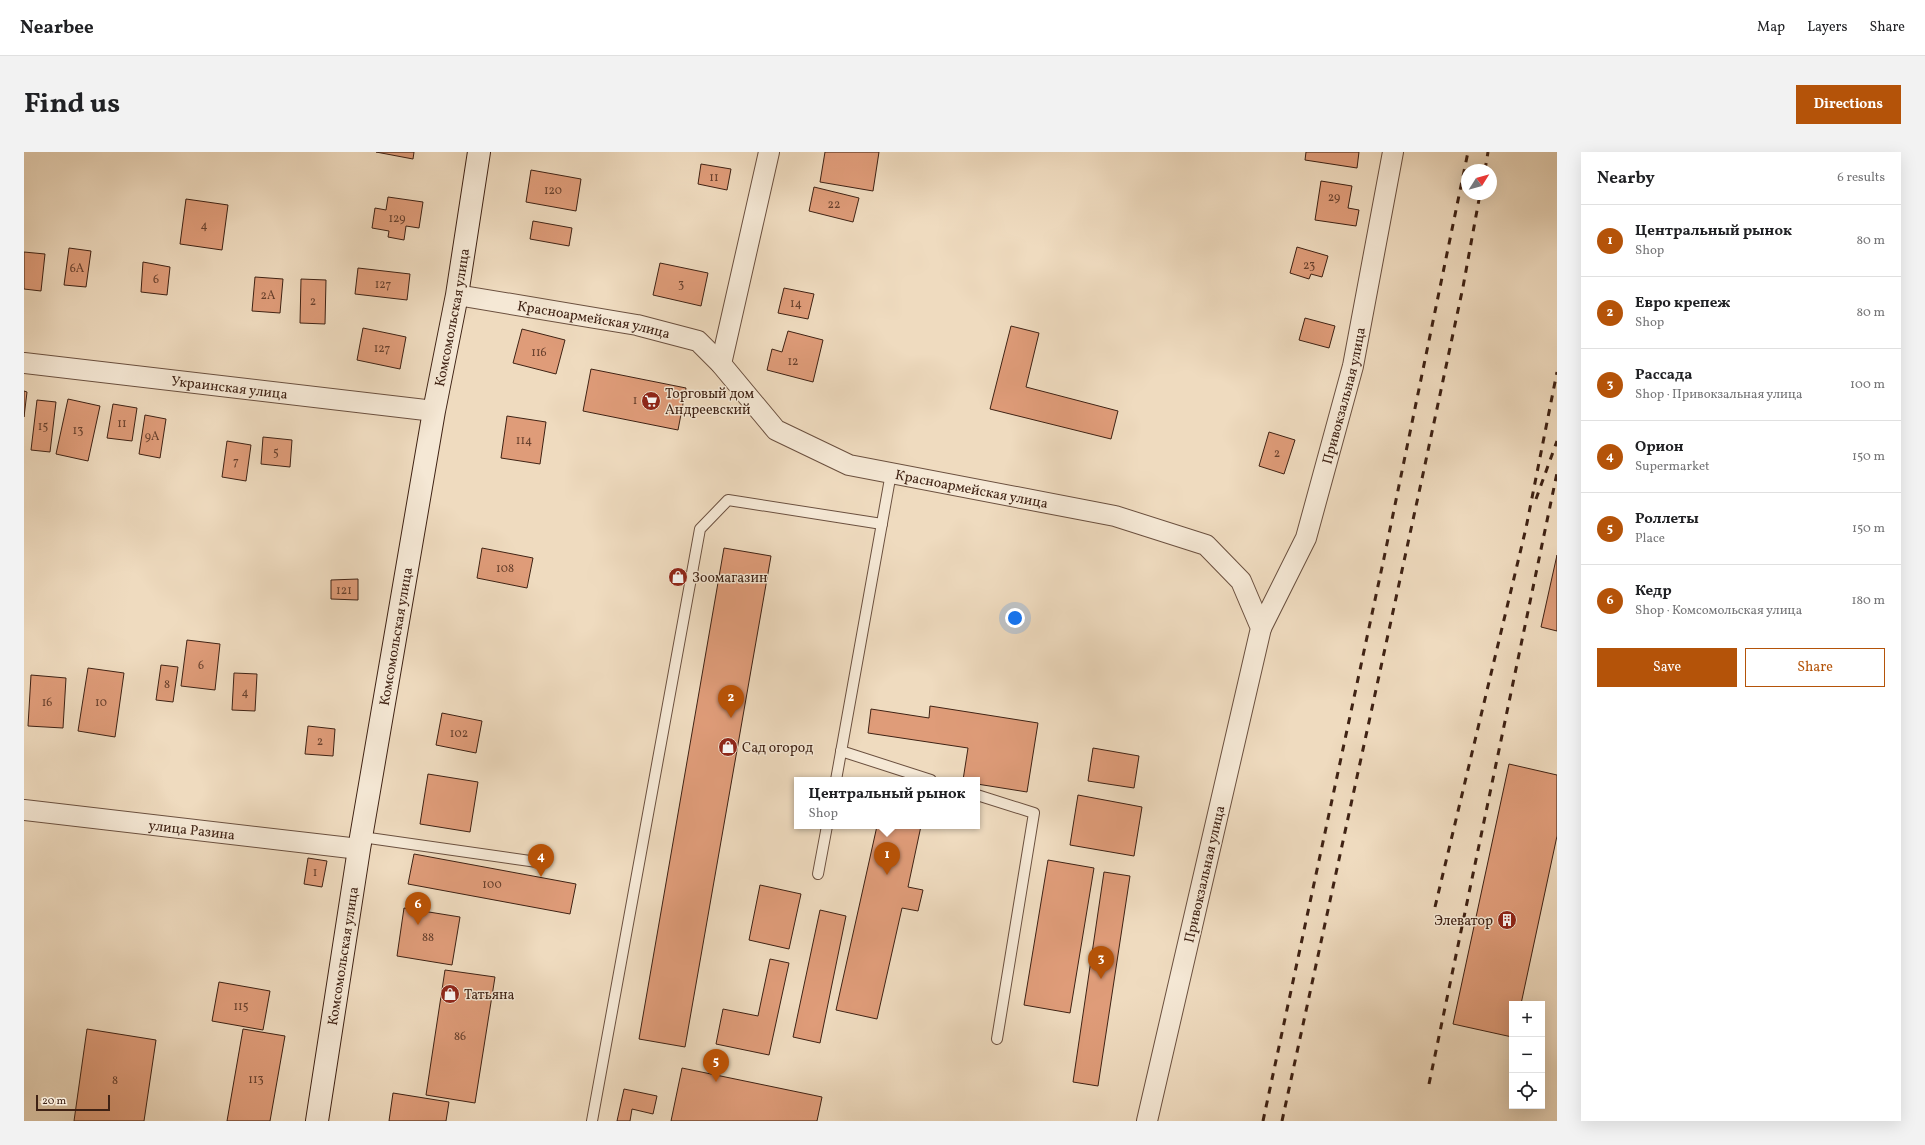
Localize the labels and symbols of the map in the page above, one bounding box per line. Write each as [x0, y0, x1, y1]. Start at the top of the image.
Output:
north arrow [1461, 164, 1497, 200]
house number: 11 [709, 170, 719, 186]
house number: 120 [544, 183, 562, 199]
house number: 29 [1328, 190, 1340, 206]
house number: 22 [828, 197, 840, 213]
house number: 129 [388, 211, 406, 227]
house number: 4 [200, 218, 208, 234]
street label: Комсомольская улица [431, 247, 475, 388]
house number: 23 [1303, 258, 1315, 274]
house number: 6А [70, 261, 85, 277]
house number: 6 [153, 272, 159, 288]
house number: 127 [375, 277, 391, 293]
house number: 3 [678, 277, 684, 293]
house number: 2А [261, 288, 276, 304]
house number: 2 [310, 294, 316, 310]
house number: 14 [790, 296, 802, 312]
street label: Красноармейская улица [516, 297, 672, 344]
street label: Привокзальная улица [1319, 326, 1371, 467]
house number: 127 [374, 341, 390, 357]
house number: 116 [531, 345, 547, 361]
house number: 12 [787, 354, 799, 370]
street label: Украинская улица [170, 372, 289, 405]
place label: Торговый дом Андреевский [665, 385, 755, 420]
supermarket icon: Торговый дом Андреевский [640, 390, 662, 412]
house number: 1 [633, 393, 637, 409]
house number: 11 [117, 416, 127, 432]
house number: 15 [38, 419, 48, 435]
house number: 13 [73, 423, 83, 439]
house number: 9А [145, 429, 160, 445]
house number: 114 [516, 433, 532, 449]
house number: 5 [273, 445, 279, 461]
house number: 2 [1274, 446, 1280, 462]
house number: 7 [233, 454, 239, 470]
street label: Красноармейская улица [893, 466, 1050, 514]
house number: 108 [496, 561, 514, 577]
street label: Комсомольская улица [376, 566, 418, 707]
shop icon: Зоомагазин [667, 566, 689, 588]
place label: Зоомагазин [692, 569, 768, 588]
house number: 121 [336, 583, 352, 599]
your location [1005, 608, 1025, 628]
house number: 6 [198, 658, 204, 674]
house number: 8 [164, 677, 170, 693]
house number: 4 [241, 685, 249, 701]
pin: 2 [718, 685, 744, 718]
house number: 16 [42, 695, 52, 711]
house number: 10 [95, 695, 107, 711]
house number: 102 [450, 726, 468, 742]
house number: 2 [317, 734, 323, 750]
shop icon: Сад огород [717, 736, 739, 758]
place label: Сад огород [742, 739, 813, 758]
street label: Привокзальная улица [1180, 804, 1231, 945]
street label: улица Разина [147, 817, 236, 846]
pin: 1 [874, 842, 900, 875]
pin: 4 [528, 844, 554, 877]
house number: 1 [313, 865, 317, 881]
house number: 100 [482, 877, 502, 893]
street label: Комсомольская улица [324, 885, 364, 1027]
pin: 6 [405, 892, 431, 925]
building icon: Элеватор [1496, 909, 1518, 931]
place label: Элеватор [1434, 912, 1493, 931]
house number: 88 [422, 930, 434, 946]
pin: 3 [1088, 946, 1114, 979]
shop icon: Татьяна [439, 983, 461, 1005]
place label: Татьяна [464, 986, 515, 1005]
house number: 115 [233, 999, 249, 1015]
house number: 86 [454, 1029, 466, 1045]
pin: 5 [703, 1049, 729, 1082]
house number: 113 [248, 1072, 264, 1088]
house number: 8 [112, 1073, 118, 1089]
scale bar [36, 1093, 110, 1112]

